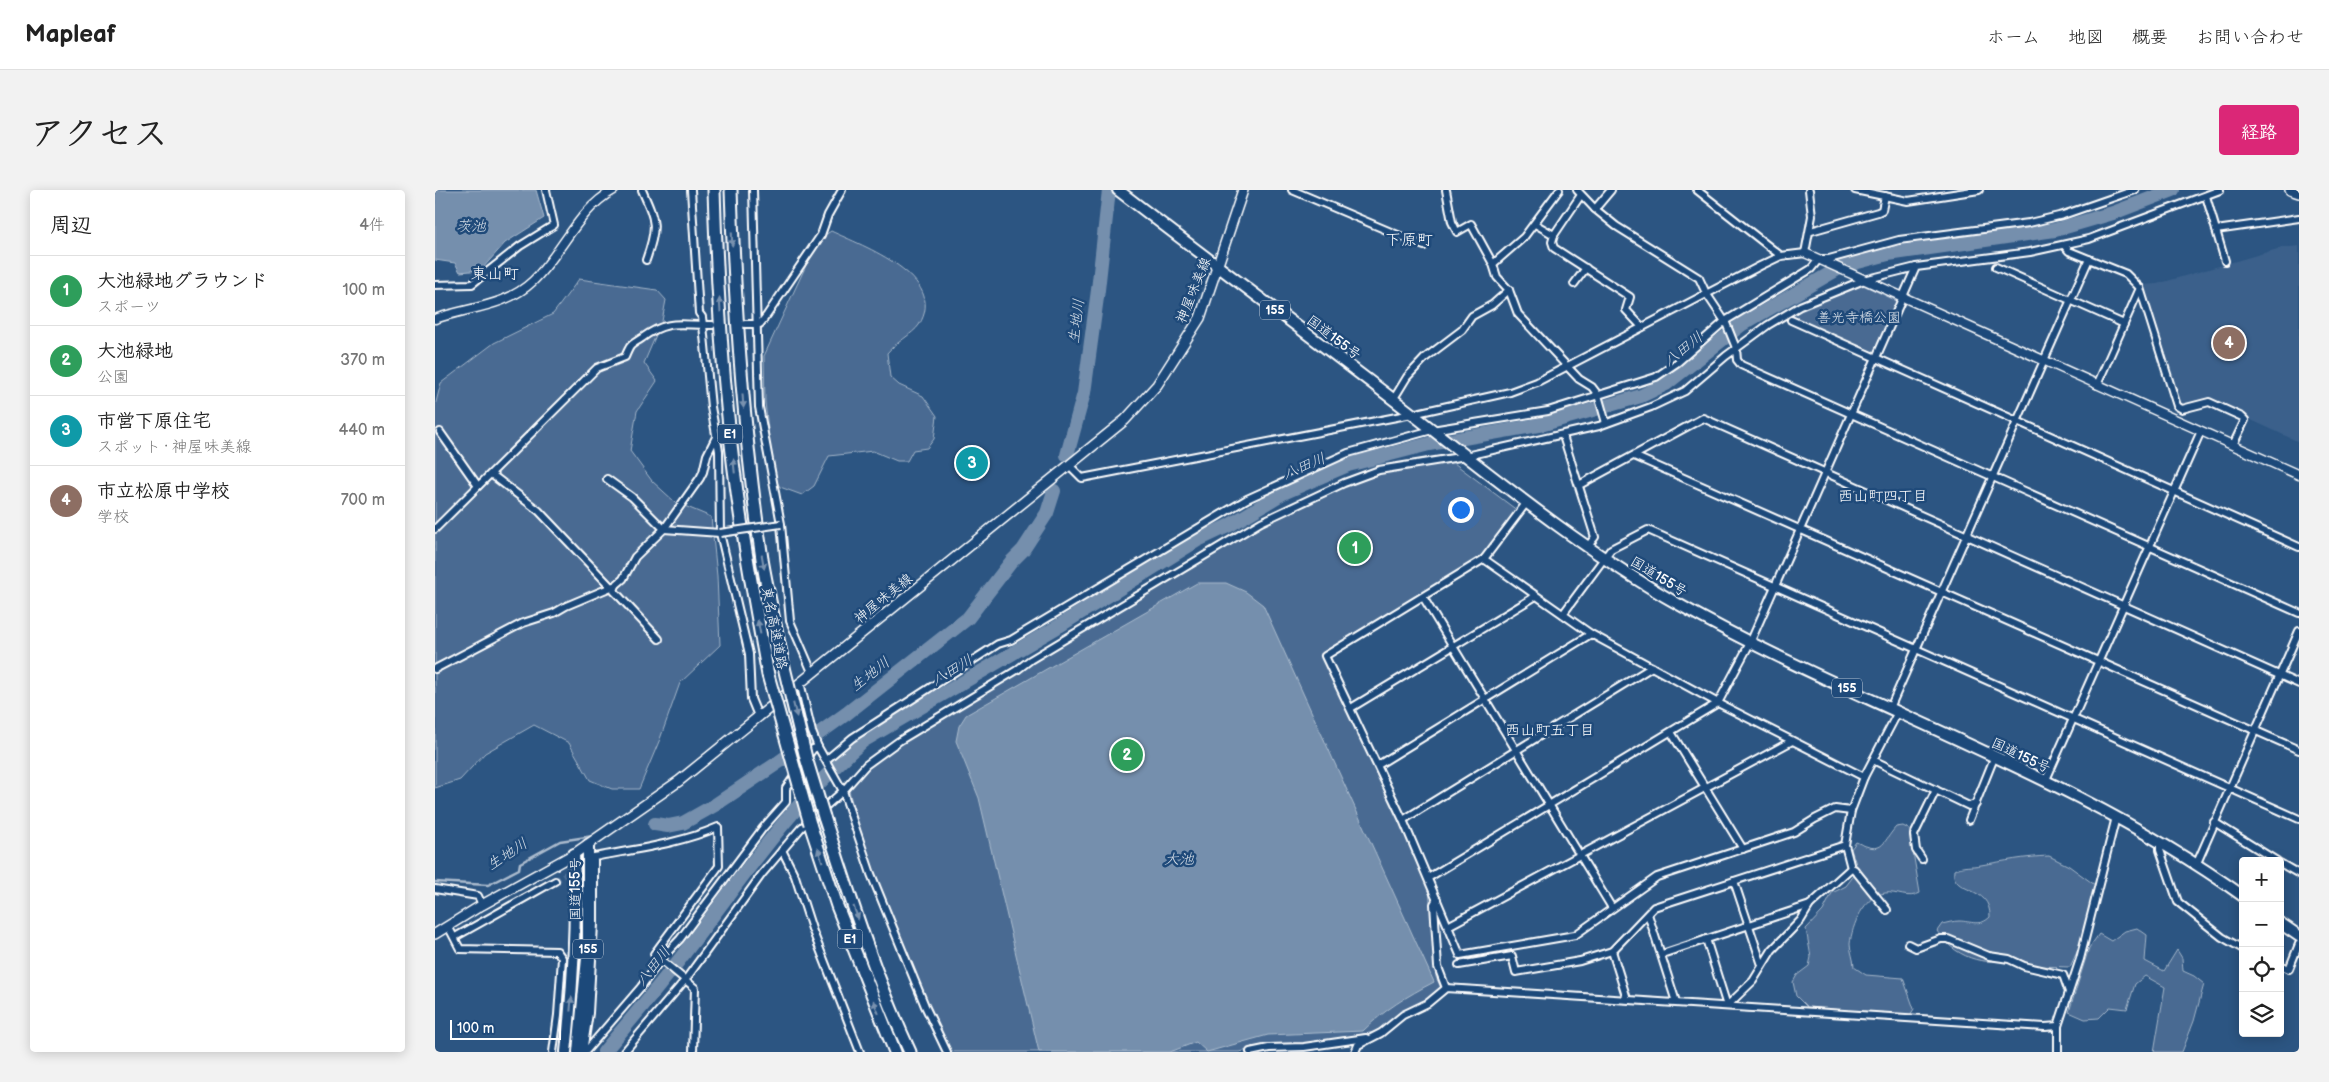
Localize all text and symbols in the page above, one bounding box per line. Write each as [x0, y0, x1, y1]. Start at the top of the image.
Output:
text: Mapleaf [25, 20, 116, 49]
text: ホーム [1987, 27, 2040, 48]
text: 地図 [2068, 27, 2104, 48]
text: 概要 [2132, 27, 2168, 48]
text: お問い合わせ [2196, 27, 2304, 48]
button: 経路 [2219, 105, 2299, 155]
text: アクセス [30, 113, 168, 156]
text: 周辺 [50, 213, 92, 238]
text: 4件 [359, 216, 385, 235]
water label: 茨池 [456, 217, 487, 236]
one-way arrow [729, 231, 737, 247]
district label: 下原町 [1385, 231, 1433, 250]
street label: 神屋味美線 [1172, 255, 1214, 326]
district label: 東山町 [471, 265, 519, 284]
text: 大池緑地グラウンド [97, 270, 268, 293]
text: 1 [63, 281, 69, 300]
text: 100 m [342, 281, 385, 300]
one-way arrow [716, 296, 724, 312]
text: スポーツ [97, 298, 161, 317]
water label: 生地川 [1064, 298, 1089, 345]
road number: 155 [1260, 300, 1290, 320]
park label: 善光寺橋公園 [1817, 309, 1901, 326]
street label: 国道155号 [1303, 312, 1364, 363]
pin: 4 [2213, 324, 2245, 362]
water label: 八田川 [1660, 328, 1707, 371]
text: 大池緑地 [97, 340, 173, 363]
text: 2 [61, 351, 71, 370]
text: 370 m [340, 351, 385, 370]
text: 公園 [97, 368, 129, 387]
one-way arrow [740, 393, 748, 409]
text: 市営下原住宅 [97, 410, 211, 433]
text: 3 [61, 421, 71, 440]
text: 440 m [339, 421, 385, 440]
road number: E1 [717, 424, 743, 443]
text: スポット · 神屋味美線 [97, 438, 251, 457]
pin: 3 [956, 444, 988, 482]
water label: 八田川 [1280, 449, 1329, 484]
one-way arrow [730, 458, 738, 474]
text: 市立松原中学校 [97, 480, 230, 503]
district label: 西山町四丁目 [1838, 487, 1928, 506]
text: 4 [61, 491, 71, 510]
text: 700 m [341, 491, 385, 510]
your location [1448, 497, 1474, 523]
text: 学校 [97, 508, 129, 527]
pin: 1 [1339, 529, 1371, 567]
street label: 国道155号 [1627, 553, 1690, 600]
one-way arrow [760, 554, 768, 570]
street label: 神屋味美線 [851, 570, 916, 627]
street label: 東名高速道路 [758, 585, 791, 671]
one-way arrow [755, 618, 763, 634]
water label: 八田川 [928, 651, 976, 690]
water label: 生地川 [847, 653, 894, 696]
road number: 155 [1832, 678, 1862, 698]
one-way arrow [791, 703, 799, 718]
district label: 西山町五丁目 [1505, 721, 1595, 740]
street label: 国道155号 [1988, 734, 2053, 777]
pin: 2 [1111, 736, 1143, 774]
water label: 生地川 [483, 834, 531, 875]
one-way arrow [816, 847, 823, 862]
water label: 大池 [1164, 850, 1195, 869]
street label: 国道155号 [567, 857, 584, 921]
map controls [2239, 857, 2284, 1037]
button: + [2239, 857, 2284, 902]
button: − [2239, 902, 2284, 947]
one-way arrow [852, 906, 860, 921]
road number: E1 [837, 930, 863, 949]
road number: 155 [573, 940, 603, 959]
water label: 八田川 [632, 943, 675, 990]
button: locate [2239, 947, 2284, 992]
button: layers [2239, 992, 2284, 1037]
one-way arrow [567, 995, 575, 1011]
one-way arrow [872, 999, 880, 1014]
scale bar [450, 1017, 561, 1040]
text: 100 m [457, 1020, 494, 1037]

